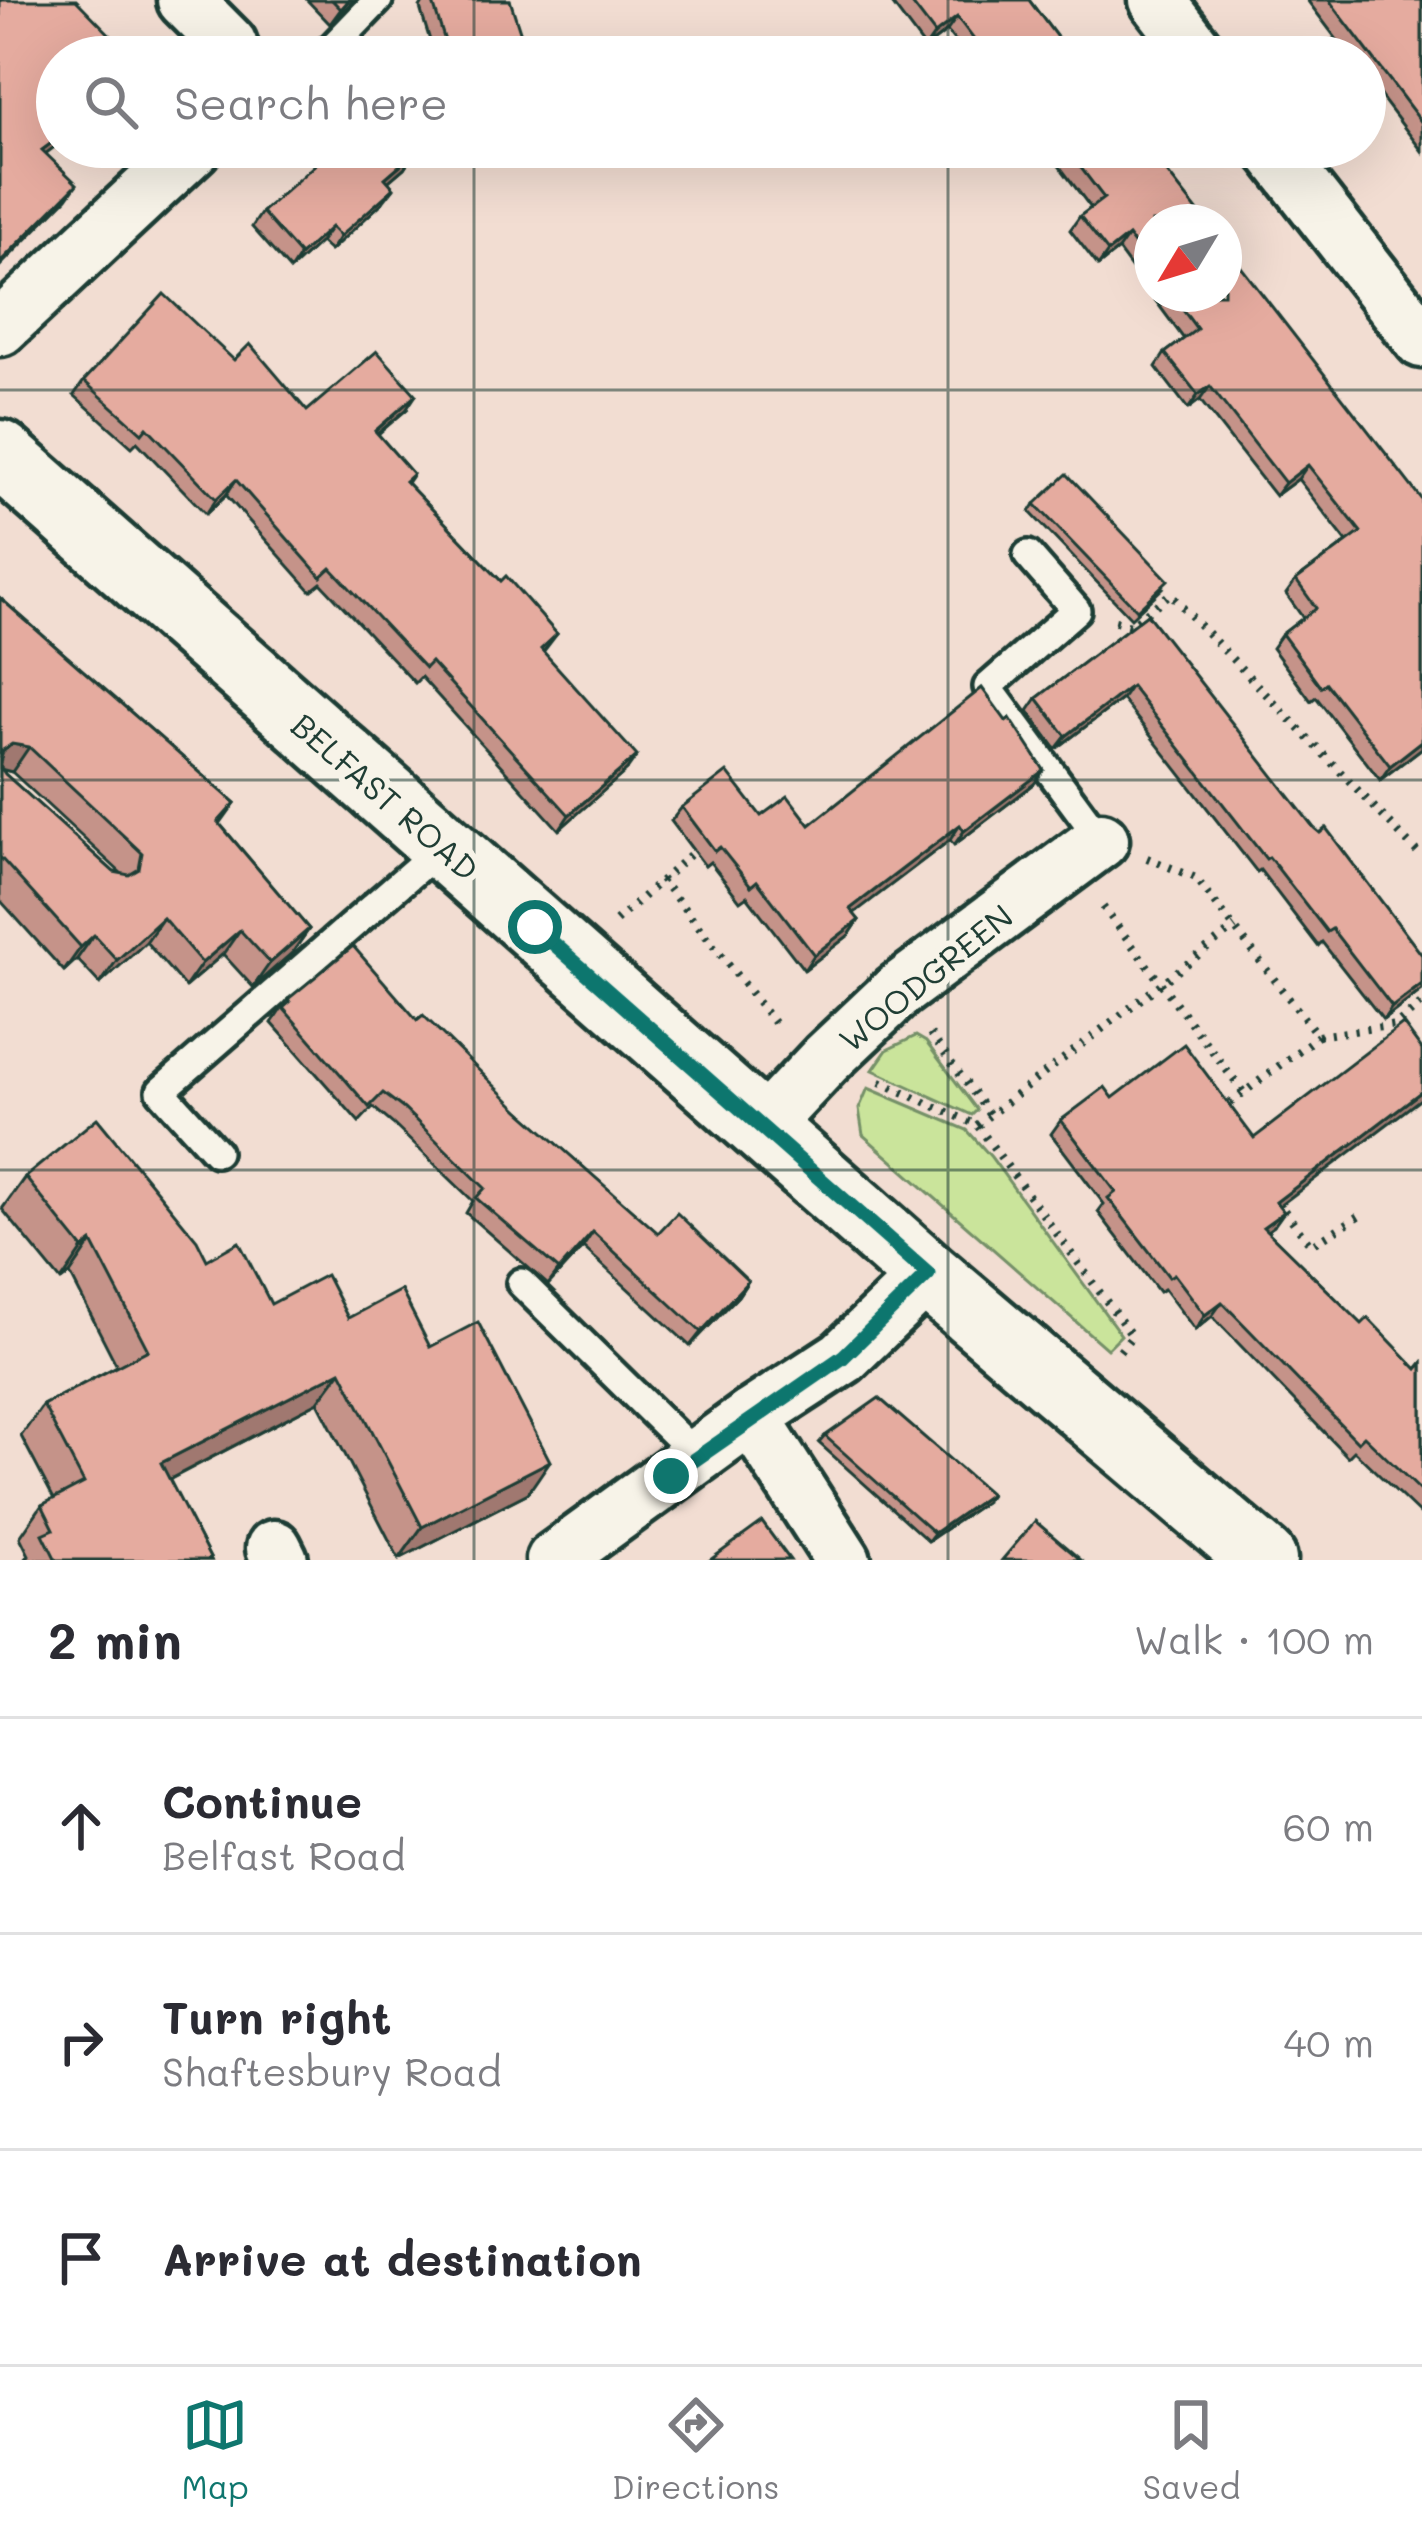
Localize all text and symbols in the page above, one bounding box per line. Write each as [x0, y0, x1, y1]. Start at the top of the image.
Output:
search box [36, 36, 1386, 168]
icon: search [78, 69, 144, 135]
text: Search here [174, 73, 448, 131]
north arrow [1134, 204, 1242, 312]
street label: BELFAST ROAD [283, 703, 489, 889]
street label: WOODGREEN [829, 894, 1021, 1060]
route start [508, 900, 562, 954]
route end [644, 1449, 698, 1503]
text: 2 min [48, 1605, 182, 1672]
text: Walk · 100 m [1134, 1613, 1374, 1664]
text: Continue [162, 1771, 362, 1829]
icon: ahead [48, 1793, 114, 1859]
text: 60 m [1283, 1800, 1374, 1851]
text: Belfast Road [162, 1829, 405, 1880]
text: Turn right [162, 1987, 391, 2045]
icon: right [48, 2009, 114, 2075]
text: 40 m [1283, 2016, 1374, 2067]
text: Shaftesbury Road [162, 2045, 501, 2096]
icon: arrive [48, 2225, 114, 2291]
text: Arrive at destination [162, 2229, 642, 2287]
tab: Map [182, 2392, 249, 2507]
tab: Directions [612, 2392, 779, 2507]
tab: Saved [1143, 2392, 1240, 2507]

